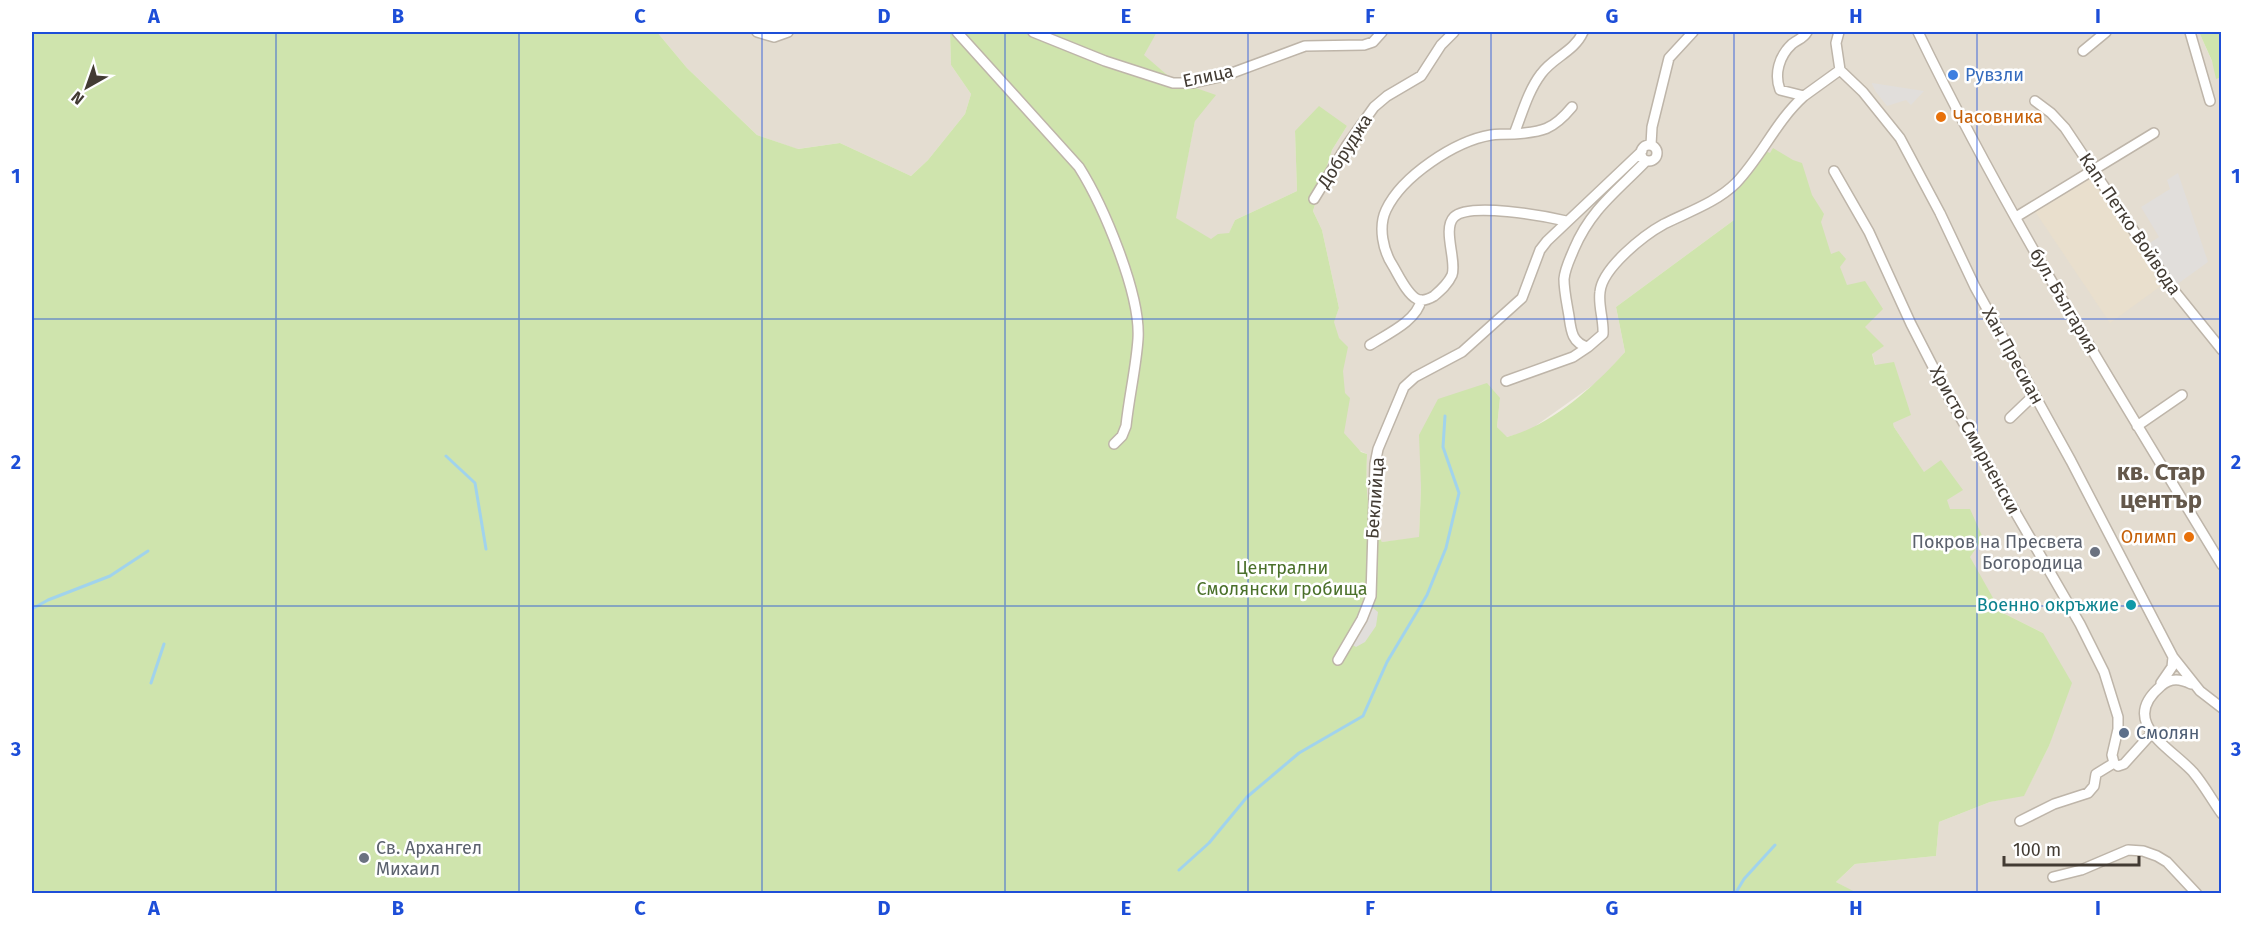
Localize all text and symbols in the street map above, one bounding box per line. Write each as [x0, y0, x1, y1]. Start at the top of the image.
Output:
text: A [147, 4, 161, 28]
text: B [392, 4, 404, 28]
text: C [634, 4, 646, 28]
text: D [877, 4, 891, 28]
text: E [1121, 4, 1131, 28]
text: F [1365, 4, 1375, 28]
text: G [1606, 4, 1618, 28]
text: H [1849, 4, 1863, 28]
text: I [2095, 4, 2101, 28]
north arrow [57, 57, 117, 117]
street label: Елица [1181, 60, 1235, 92]
place label: Рувзли [1965, 64, 2024, 86]
marker: Рувзли [1946, 68, 1960, 82]
text: N [68, 87, 88, 109]
place label: Часовника [1953, 106, 2043, 128]
street label: Добруджа [1312, 110, 1377, 193]
marker: Часовника [1934, 110, 1948, 124]
street label: Кап. Петко Войвода [2074, 149, 2186, 299]
text: 1 [11, 164, 21, 188]
text: 1 [2231, 164, 2241, 188]
street label: бул. България [2025, 245, 2103, 357]
street label: Хан Пресиан [1977, 304, 2049, 408]
street label: Христо Смирненски [1925, 362, 2025, 518]
text: 2 [11, 450, 21, 474]
text: 2 [2231, 450, 2241, 474]
street label: Беклийца [1361, 456, 1389, 540]
district label: кв. Стар център [2117, 458, 2205, 514]
place label: Олимп [2121, 526, 2177, 548]
marker: Олимп [2182, 530, 2196, 544]
place label: Покров на Пресвета Богородица [1912, 531, 2083, 574]
marker: Покров на Пресвета Богородица [2088, 545, 2102, 559]
park label: Централни Смолянски гробища [1196, 557, 1368, 600]
place label: Военно окръжие [1977, 594, 2119, 616]
marker: Военно окръжие [2124, 598, 2138, 612]
place label: Смолян [2136, 722, 2199, 744]
marker: Смолян [2117, 726, 2131, 740]
text: 3 [10, 737, 21, 761]
text: 3 [2230, 737, 2241, 761]
scale bar [2004, 829, 2139, 867]
place label: Св. Архангел Михаил [376, 837, 482, 880]
text: 100 m [2013, 839, 2061, 861]
marker: Св. Архангел Михаил [357, 851, 371, 865]
text: A [147, 896, 161, 920]
text: B [392, 896, 404, 920]
text: C [634, 896, 646, 920]
text: D [877, 896, 891, 920]
text: E [1121, 896, 1131, 920]
text: F [1365, 896, 1375, 920]
text: G [1606, 896, 1618, 920]
text: H [1849, 896, 1863, 920]
text: I [2095, 896, 2101, 920]

